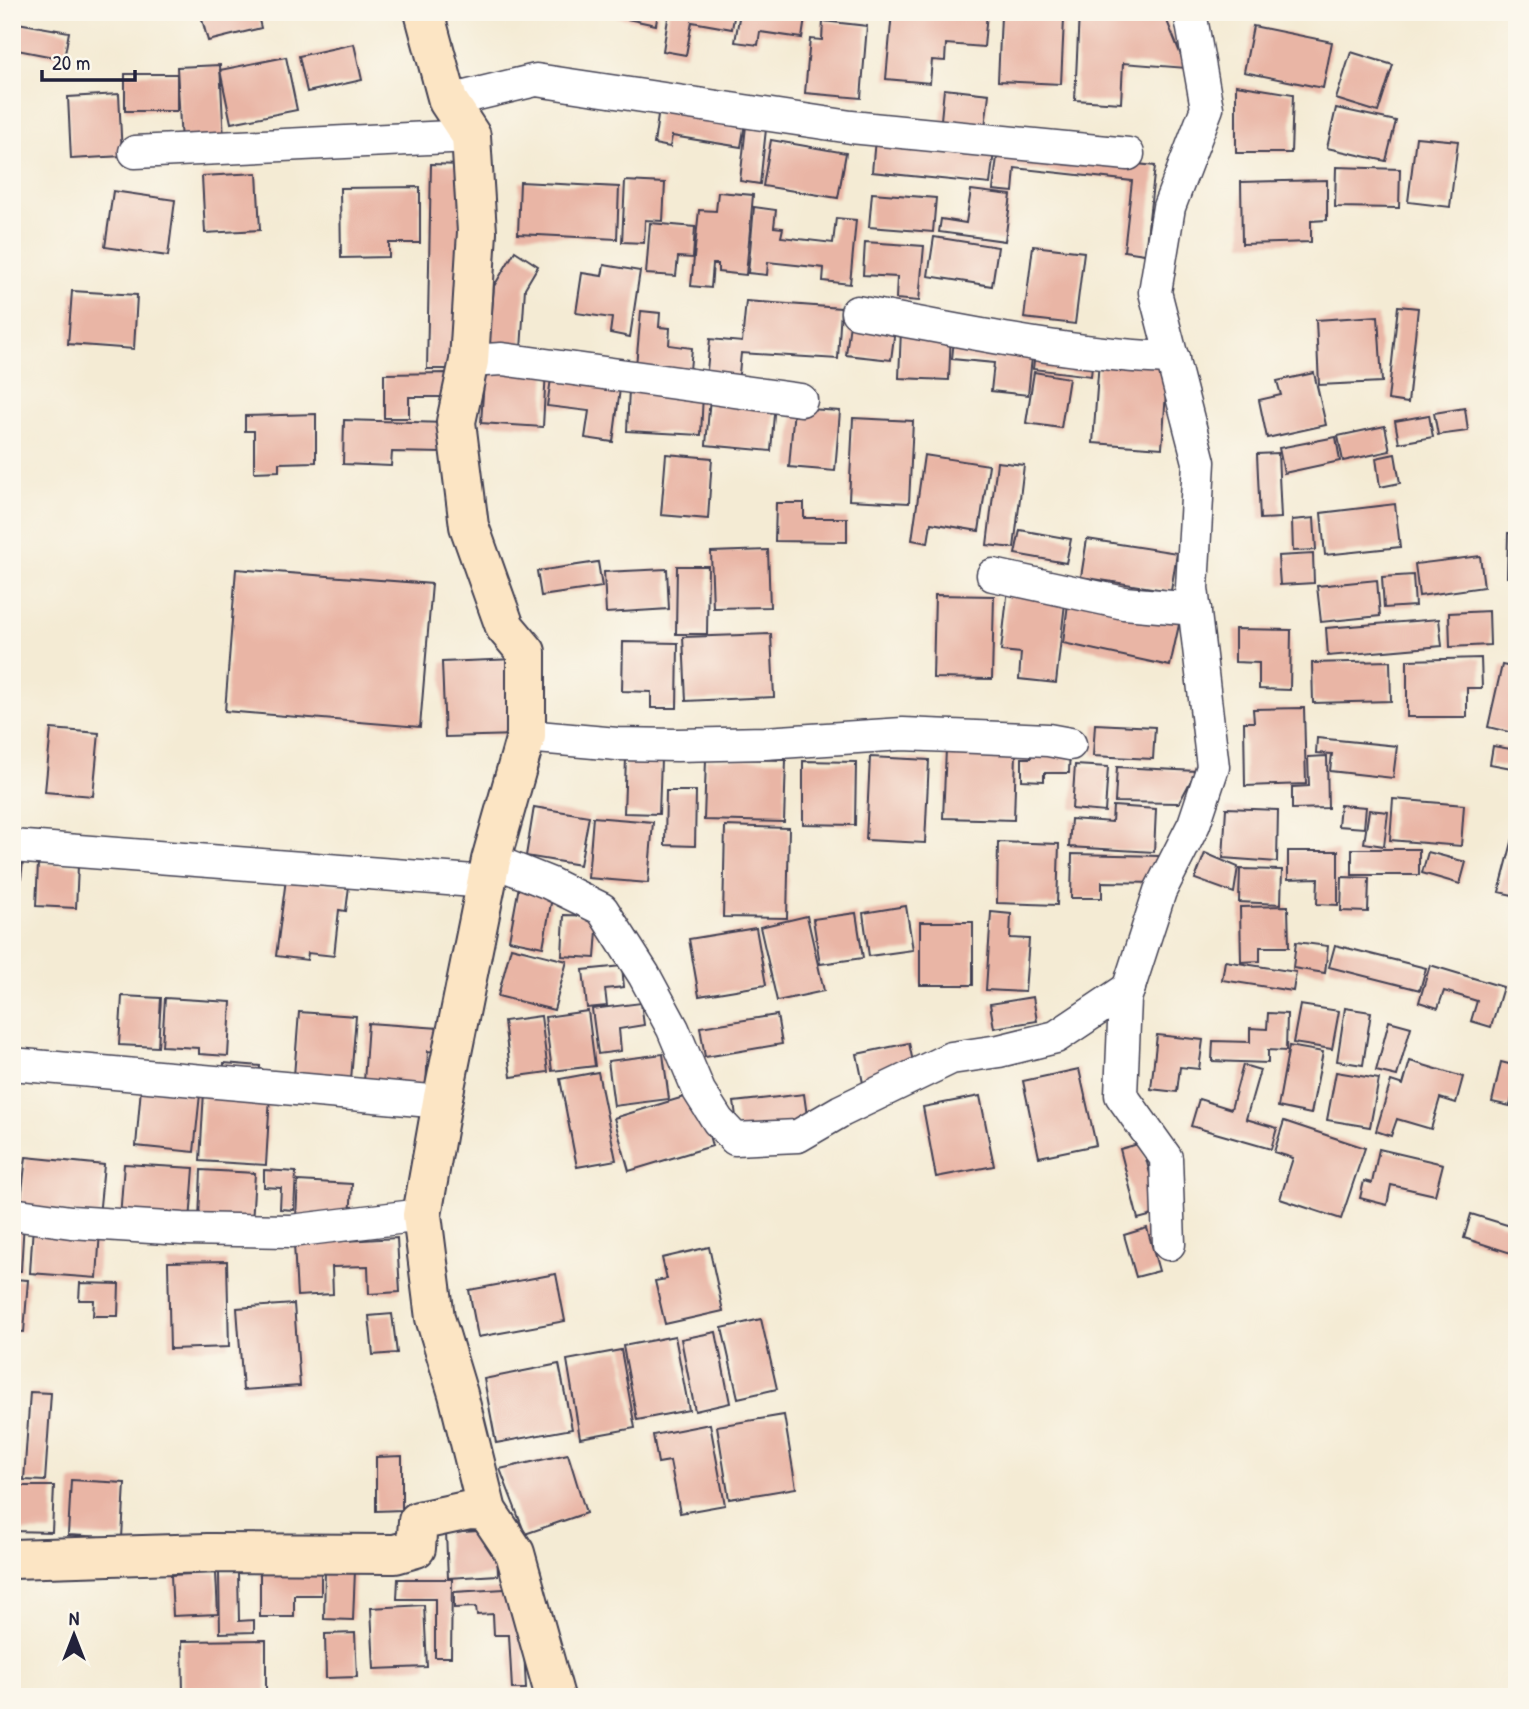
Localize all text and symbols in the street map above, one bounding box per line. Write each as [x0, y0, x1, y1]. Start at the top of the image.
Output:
scale bar [42, 38, 135, 82]
text: 20 m [52, 48, 90, 77]
north arrow [38, 1600, 108, 1670]
text: N [69, 1605, 79, 1631]

